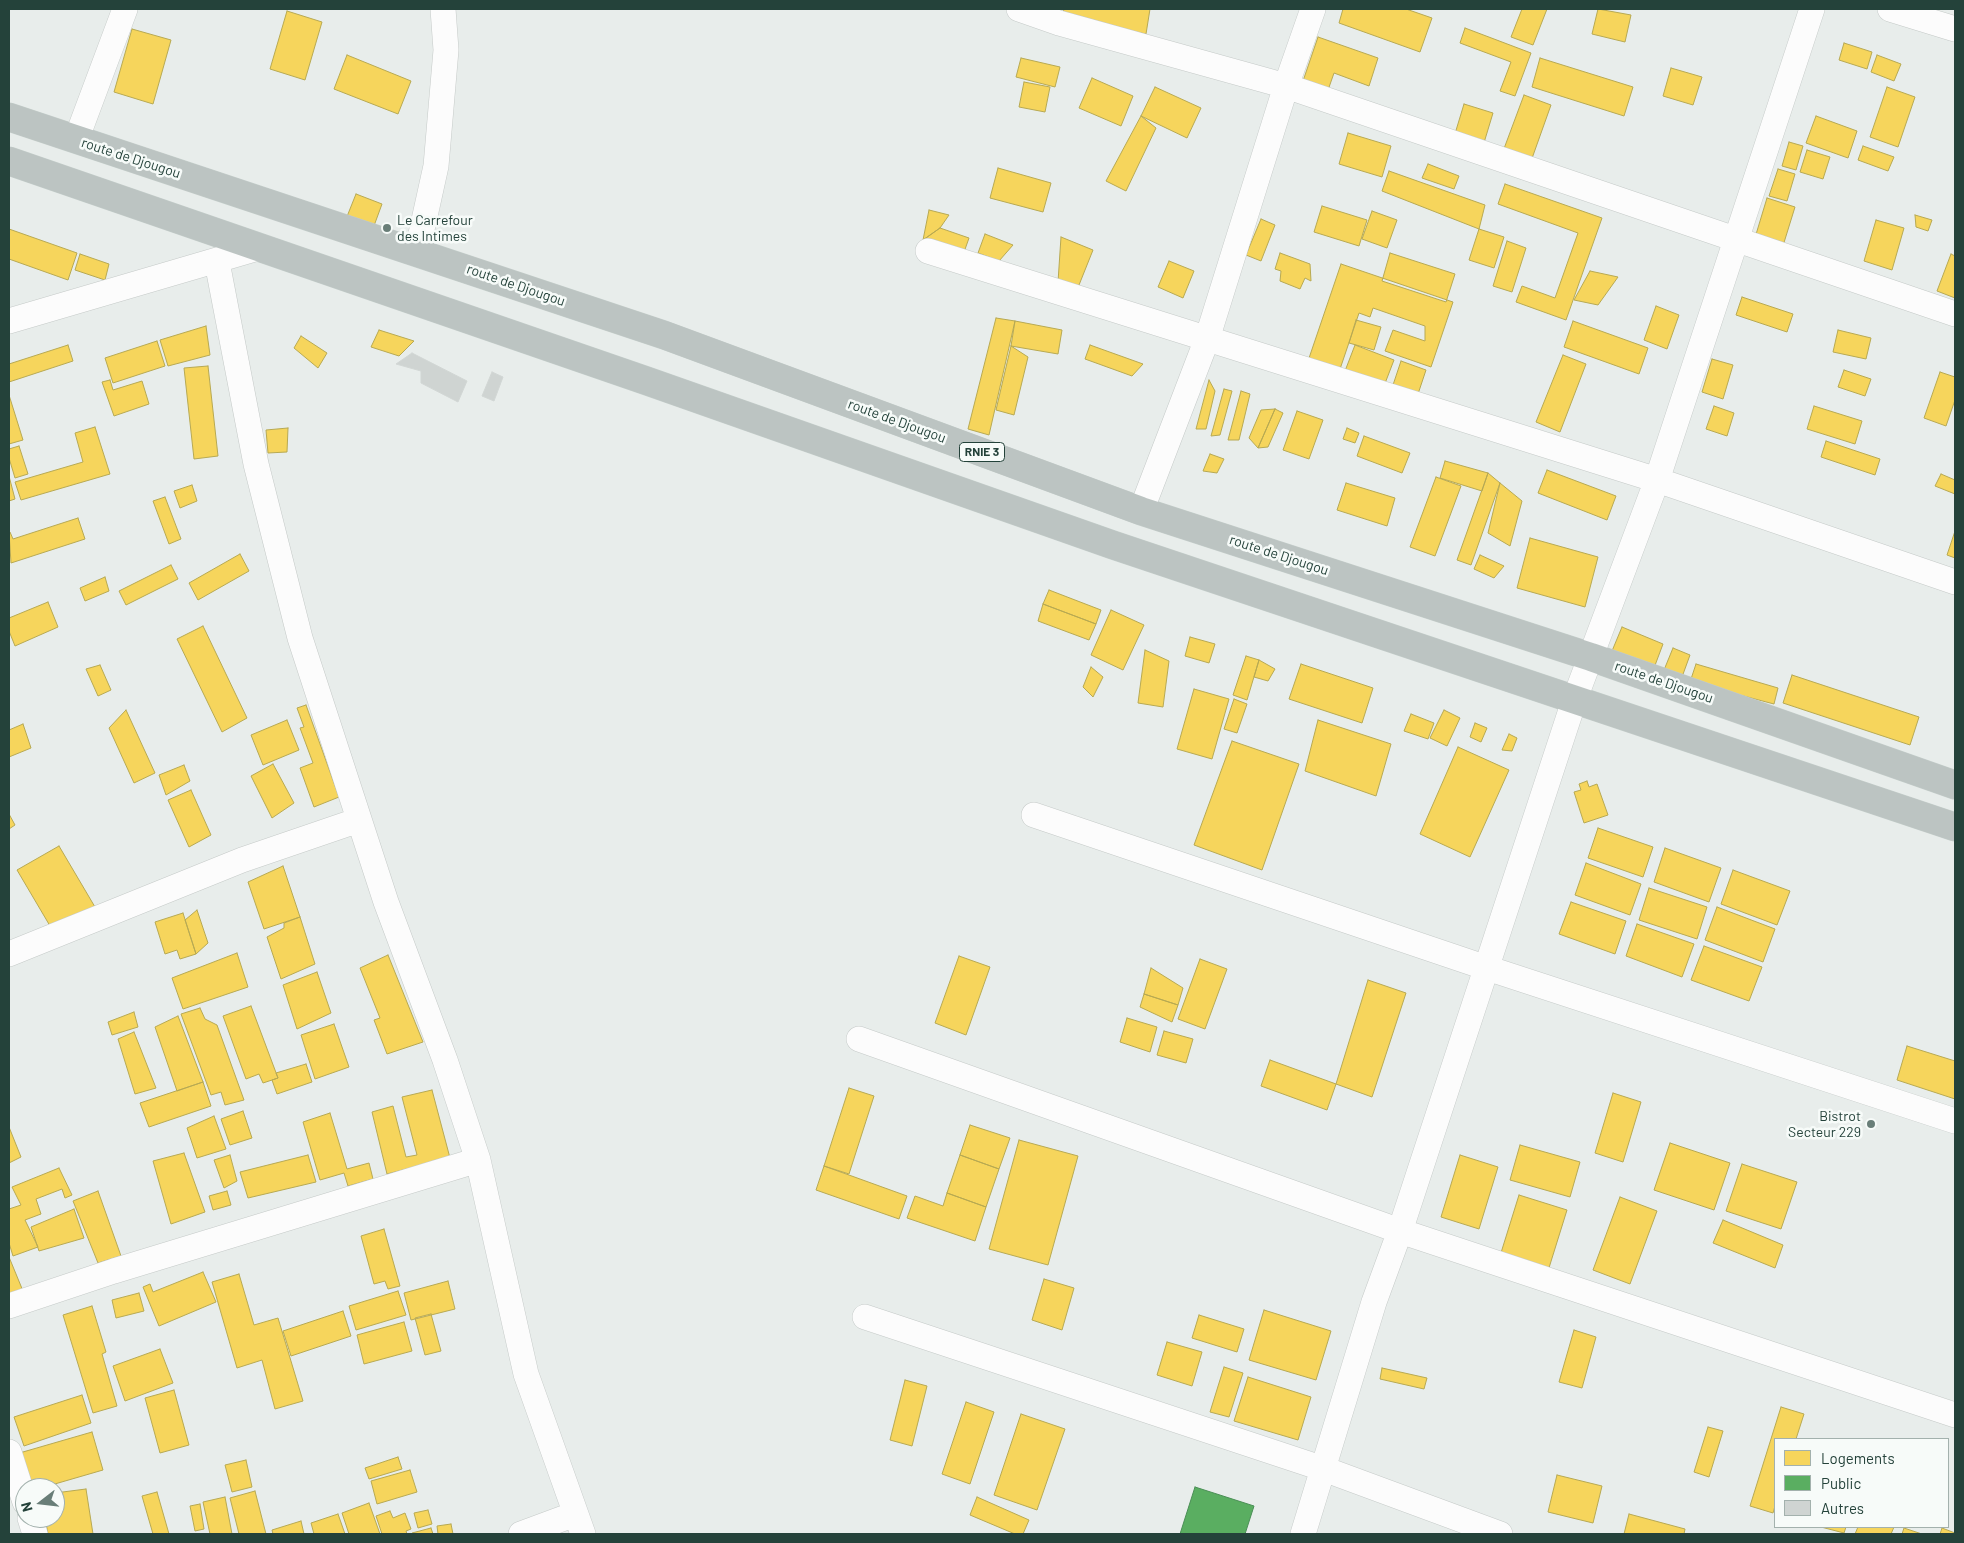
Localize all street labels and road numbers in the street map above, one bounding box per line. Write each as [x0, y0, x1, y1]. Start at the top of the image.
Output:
street label: route de Djougou [79, 134, 183, 182]
street label: route de Djougou [465, 260, 567, 310]
street label: route de Djougou [846, 395, 948, 447]
road number: RNIE 3 [960, 442, 1004, 462]
street label: route de Djougou [1227, 531, 1331, 579]
street label: route de Djougou [1613, 657, 1715, 707]

